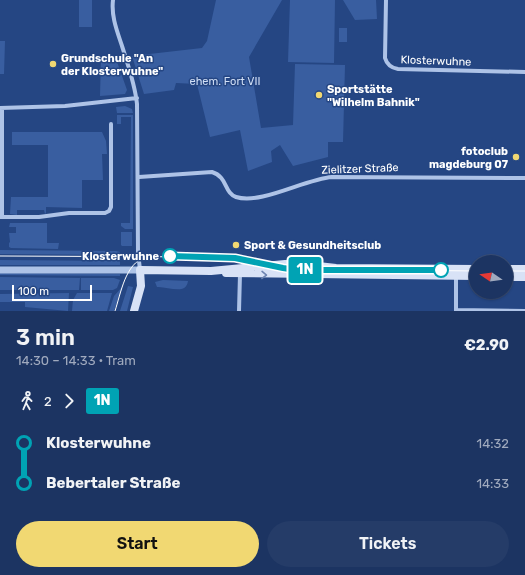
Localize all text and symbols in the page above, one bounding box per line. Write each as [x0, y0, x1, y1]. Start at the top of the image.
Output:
place label: Grundschule "An der Klosterwuhne" [61, 52, 163, 78]
street label: Klosterwuhne [400, 53, 472, 69]
marker: Grundschule "An der Klosterwuhne" [48, 59, 58, 69]
park label: ehem. Fort VII [190, 75, 260, 88]
place label: Sportstätte "Wilhelm Bahnik" [327, 83, 420, 109]
marker: Sportstätte "Wilhelm Bahnik" [314, 90, 324, 100]
place label: fotoclub magdeburg 07 [429, 145, 509, 171]
marker: fotoclub magdeburg 07 [511, 152, 521, 162]
street label: Zielitzer Straße [321, 161, 399, 177]
place label: Sport & Gesundheitsclub [244, 239, 381, 252]
marker: Sport & Gesundheitsclub [231, 240, 241, 250]
marker: Klosterwuhne [162, 248, 178, 264]
place label: Klosterwuhne [82, 250, 159, 263]
north arrow [469, 255, 513, 299]
map controls [469, 255, 513, 299]
line badge: 1N [287, 257, 323, 283]
text: 1N [296, 261, 314, 278]
unlabelled marker [433, 262, 449, 278]
one-way arrow [261, 270, 267, 279]
scale bar [12, 283, 92, 302]
text: 100 m [18, 285, 49, 298]
text: 3 min [16, 324, 75, 351]
text: €2.90 [464, 336, 509, 354]
text: 14:30 – 14:33 · Tram [16, 353, 136, 368]
icon: walk [16, 390, 38, 412]
icon: forward [58, 390, 80, 412]
text: 1N [94, 392, 111, 409]
text: 2 [44, 394, 52, 409]
text: Klosterwuhne [46, 434, 151, 452]
text: 14:32 [477, 436, 509, 451]
text: Bebertaler Straße [46, 474, 180, 492]
text: 14:33 [476, 476, 509, 491]
button: Start [16, 521, 259, 567]
button: Tickets [267, 521, 509, 567]

